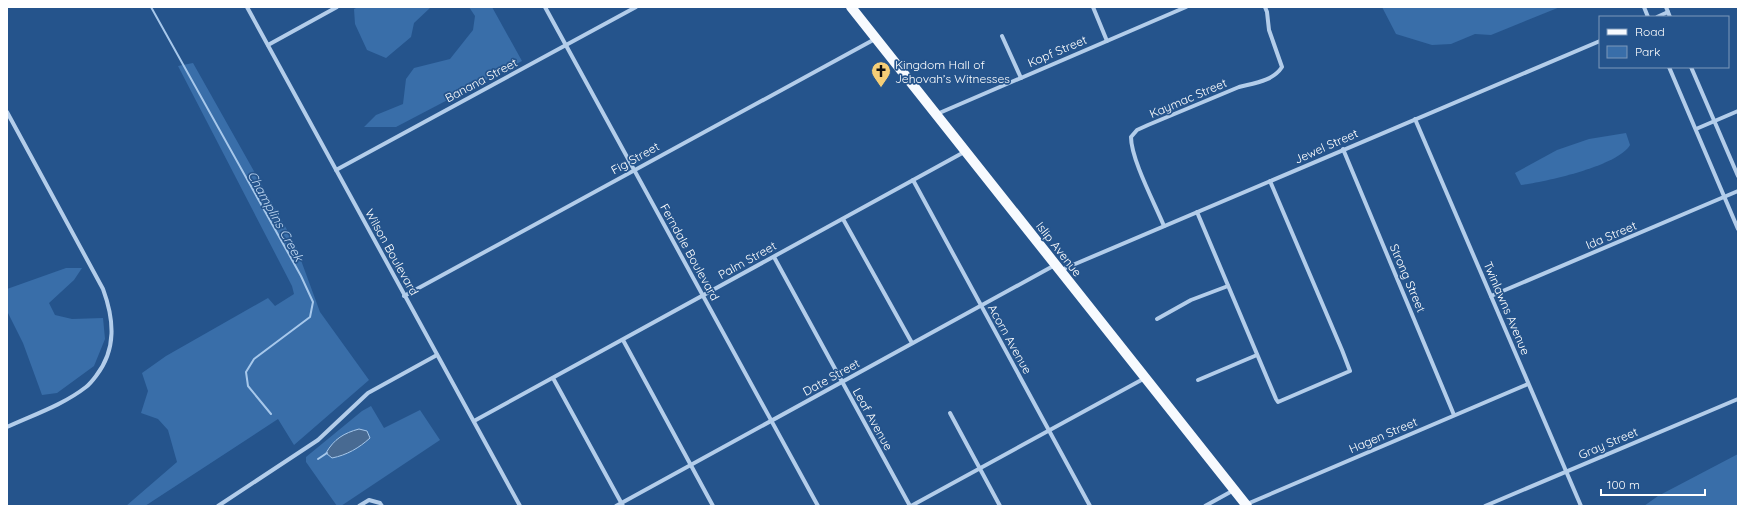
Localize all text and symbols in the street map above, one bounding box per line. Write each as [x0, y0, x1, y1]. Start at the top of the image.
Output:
legend [1599, 16, 1729, 68]
text: Road [1635, 24, 1665, 39]
street label: Kopf Street [1025, 32, 1089, 70]
text: Park [1635, 44, 1660, 59]
street label: Banana Street [442, 55, 520, 105]
place label: Kingdom Hall of Jehovah’s Witnesses [895, 57, 1010, 86]
church icon: Kingdom Hall of Jehovah’s Witnesses [870, 60, 892, 88]
street label: Kaymac Street [1147, 75, 1229, 121]
street label: Jewel Street [1292, 125, 1360, 167]
street label: Fig Street [608, 139, 662, 177]
water label: Champlins Creek [244, 168, 308, 265]
street label: Ferndale Boulevard [657, 201, 723, 303]
street label: Wilson Boulevard [362, 206, 422, 298]
street label: Ida Street [1583, 218, 1639, 252]
street label: Islip Avenue [1033, 219, 1085, 280]
street label: Palm Street [715, 238, 779, 282]
street label: Strong Street [1387, 242, 1429, 314]
street label: Twinlawns Avenue [1481, 259, 1534, 357]
street label: Acorn Avenue [985, 302, 1035, 377]
street label: Date Street [800, 355, 862, 399]
street label: Leaf Avenue [850, 385, 896, 453]
street label: Hagen Street [1346, 414, 1420, 456]
street label: Gray Street [1576, 424, 1640, 462]
scale bar [1601, 471, 1705, 497]
text: 100 m [1607, 477, 1640, 492]

